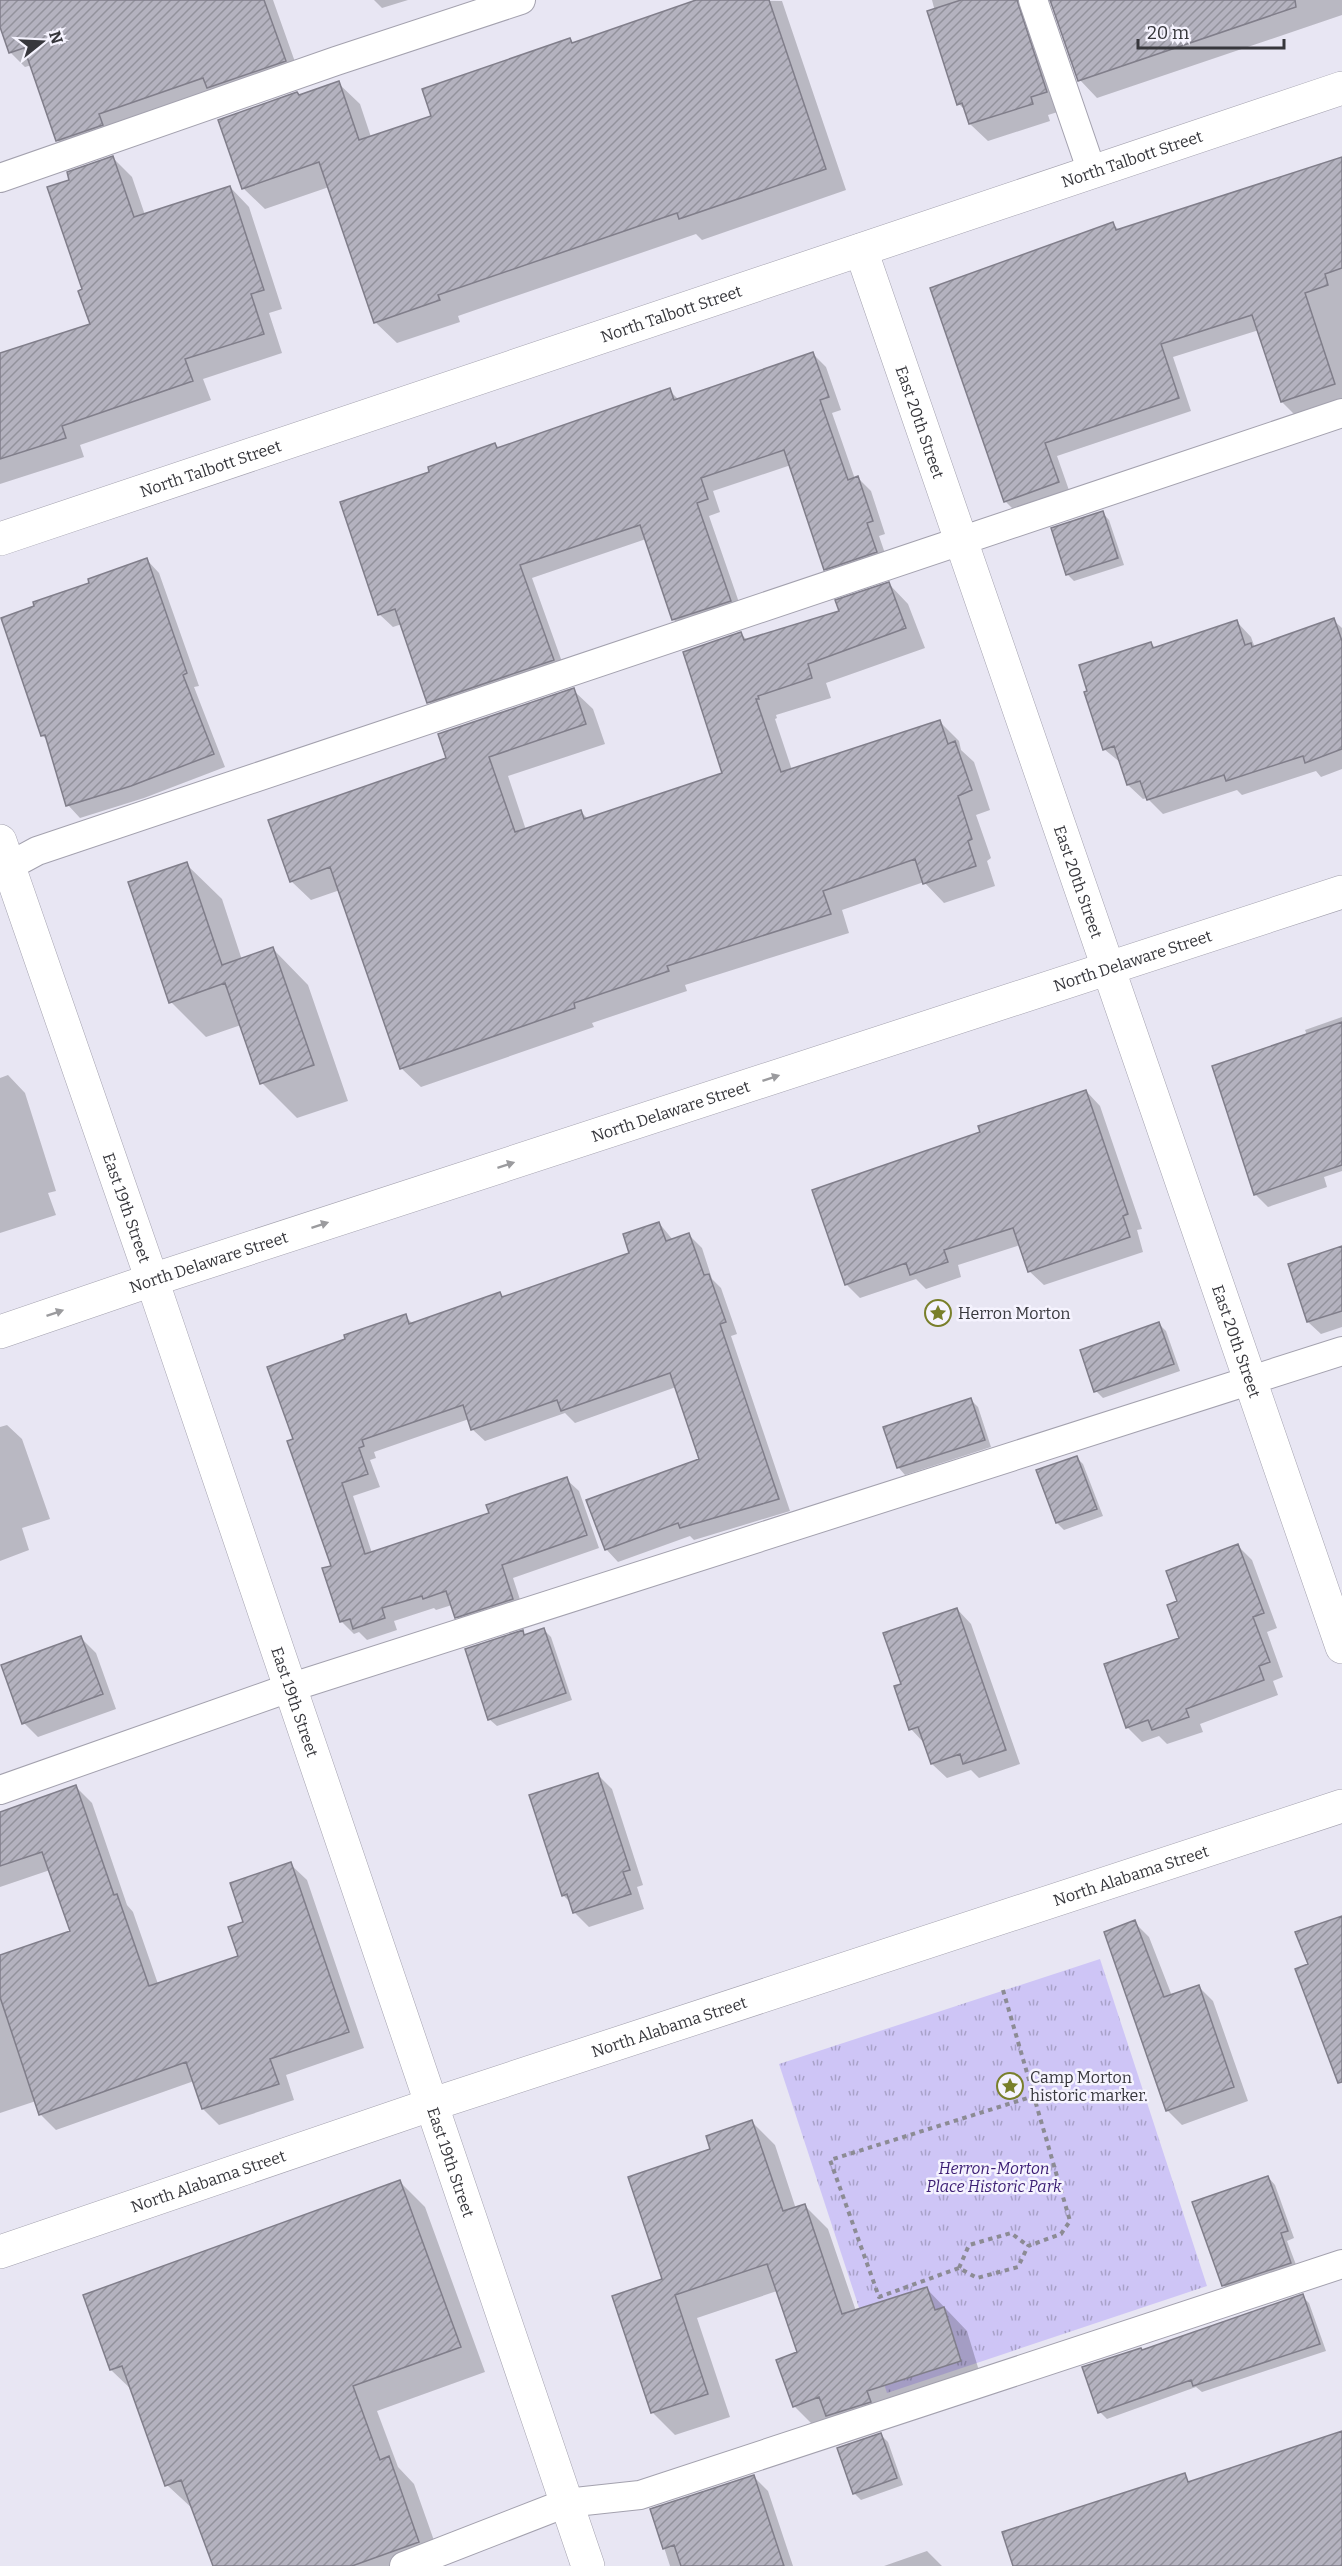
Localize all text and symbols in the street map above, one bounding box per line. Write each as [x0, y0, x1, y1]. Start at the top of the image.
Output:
north arrow [12, 12, 72, 72]
scale bar [1138, 12, 1284, 50]
text: 20 m [1147, 22, 1189, 44]
text: N [45, 29, 67, 46]
street label: North Talbott Street [1059, 127, 1205, 192]
street label: North Talbott Street [598, 281, 745, 346]
street label: East 20th Street [892, 363, 948, 481]
street label: North Talbott Street [138, 436, 284, 501]
street label: East 20th Street [1050, 823, 1106, 941]
street label: North Delaware Street [1051, 926, 1215, 995]
one-way arrow [762, 1073, 780, 1083]
street label: North Delaware Street [589, 1077, 752, 1146]
street label: East 19th Street [99, 1150, 154, 1265]
one-way arrow [497, 1160, 515, 1169]
one-way arrow [311, 1220, 329, 1230]
street label: North Delaware Street [127, 1227, 290, 1297]
street label: East 20th Street [1208, 1282, 1264, 1400]
place icon: Herron Morton [923, 1298, 953, 1328]
place label: Herron Morton [958, 1304, 1070, 1323]
one-way arrow [46, 1308, 64, 1318]
street label: East 19th Street [267, 1645, 322, 1760]
street label: North Alabama Street [1051, 1841, 1211, 1910]
street label: North Alabama Street [589, 1993, 749, 2061]
place label: Camp Morton historic marker. [1030, 2068, 1148, 2105]
place icon: Camp Morton historic marker. [995, 2071, 1025, 2101]
street label: East 19th Street [423, 2105, 478, 2220]
street label: North Alabama Street [128, 2146, 288, 2217]
park label: Herron-Morton Place Historic Park [926, 2159, 1062, 2196]

